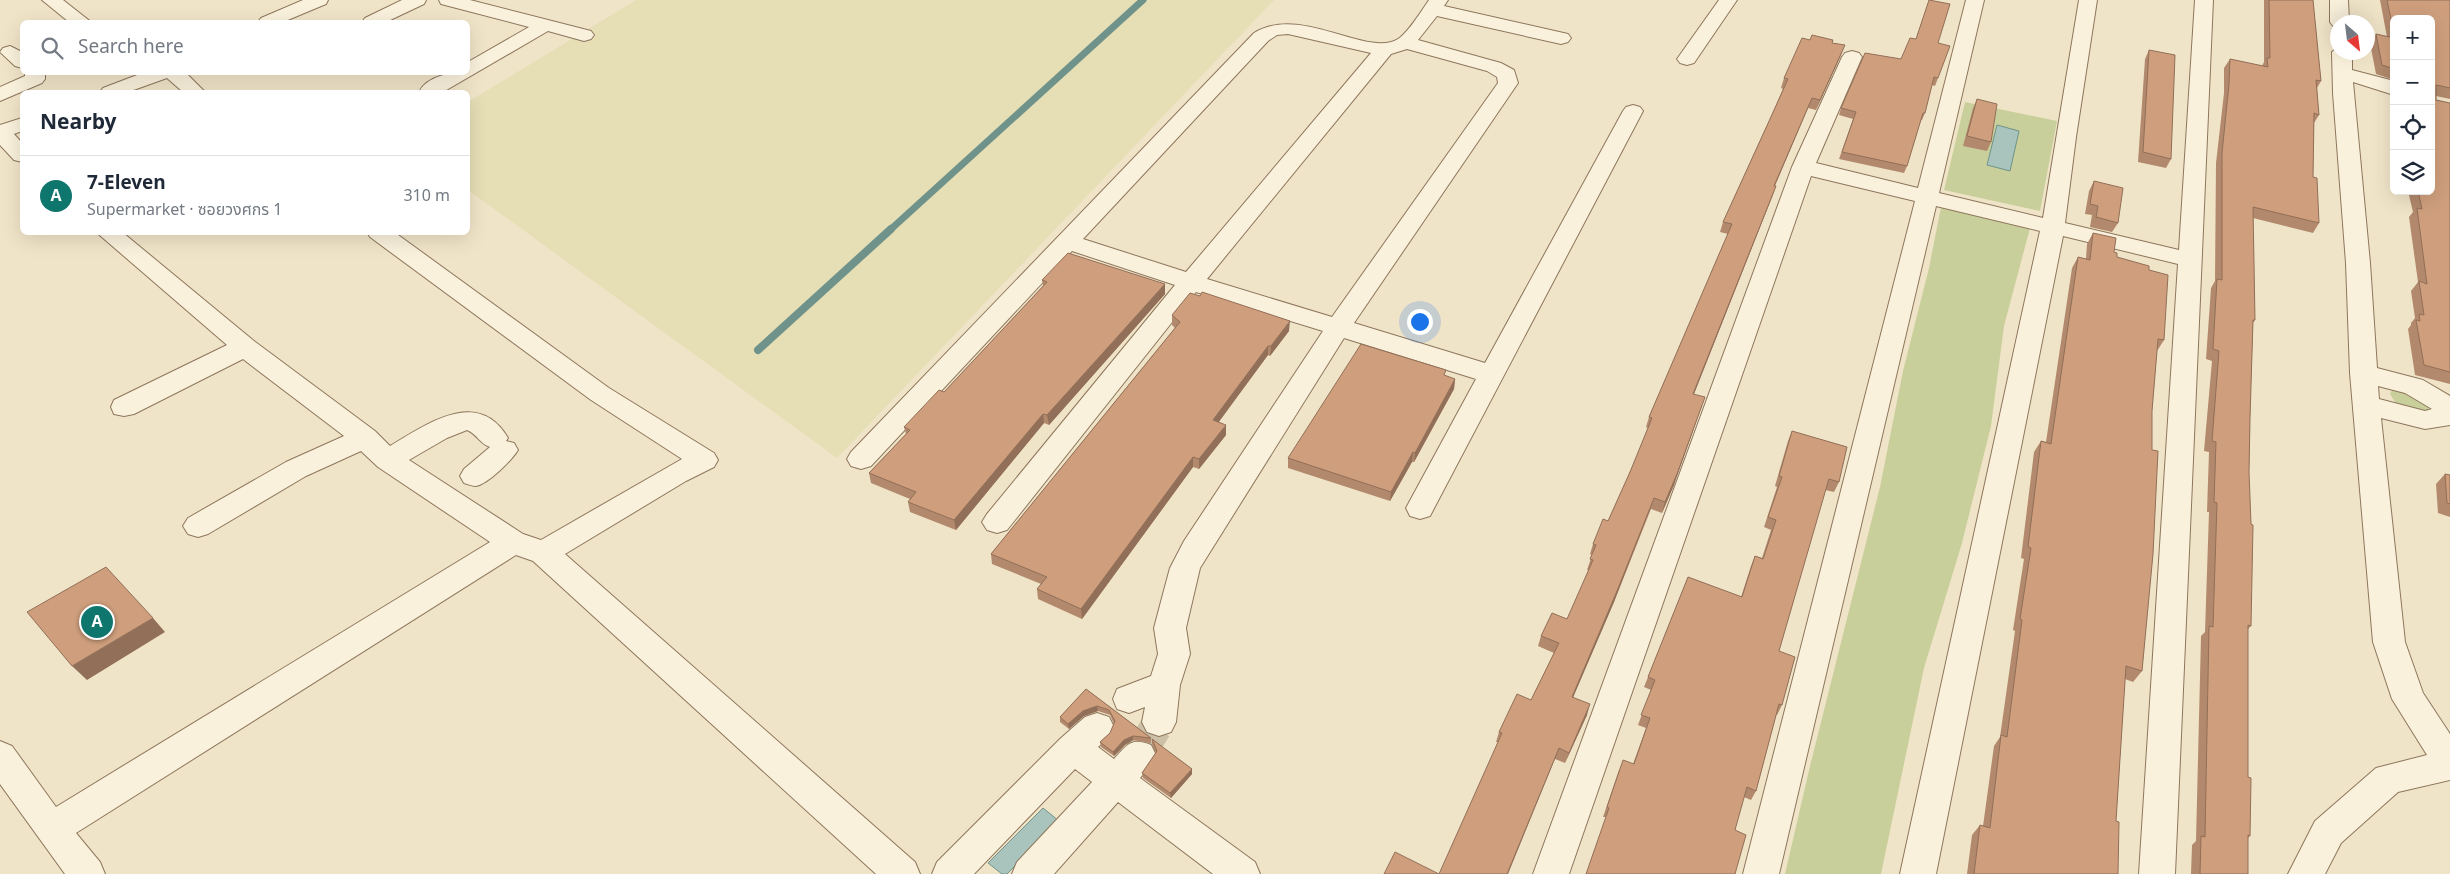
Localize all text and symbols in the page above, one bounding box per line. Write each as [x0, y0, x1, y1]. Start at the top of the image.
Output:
north arrow [2330, 15, 2375, 60]
map controls [2390, 15, 2435, 195]
button: + [2390, 15, 2435, 60]
search box [20, 20, 470, 75]
text: Search here [78, 33, 184, 62]
icon: search [38, 34, 66, 62]
button: − [2390, 60, 2435, 105]
button: locate [2390, 105, 2435, 150]
text: Nearby [40, 107, 117, 138]
button: layers [2390, 150, 2435, 195]
text: 7-Eleven [87, 169, 166, 198]
text: A [50, 184, 62, 208]
text: 310 m [403, 184, 450, 208]
text: Supermarket · ซอยวงศกร 1 [87, 198, 282, 222]
your location [1407, 309, 1433, 335]
pin: A [81, 603, 113, 641]

